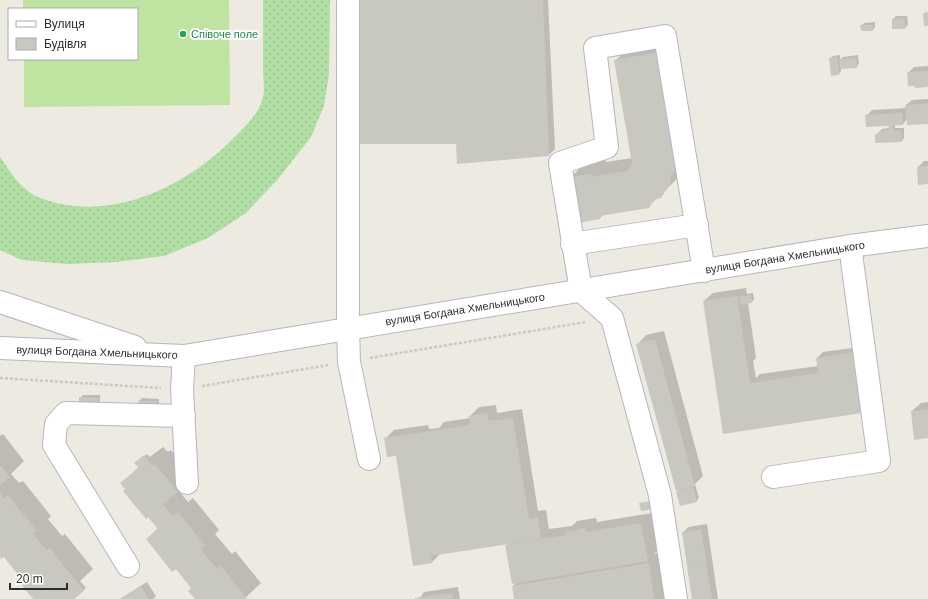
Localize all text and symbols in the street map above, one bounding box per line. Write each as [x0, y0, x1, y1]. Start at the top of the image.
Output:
legend [8, 8, 138, 60]
text: Вулиця [44, 17, 85, 31]
place label: Співоче поле [191, 28, 258, 40]
marker: Співоче поле [178, 29, 188, 39]
text: Будівля [44, 37, 86, 51]
street label: вулиця Богдана Хмельницького [704, 238, 866, 276]
street label: вулиця Богдана Хмельницького [384, 290, 546, 328]
street label: вулиця Богдана Хмельницького [16, 343, 178, 361]
scale bar [10, 565, 67, 591]
text: 20 m [16, 572, 43, 586]

